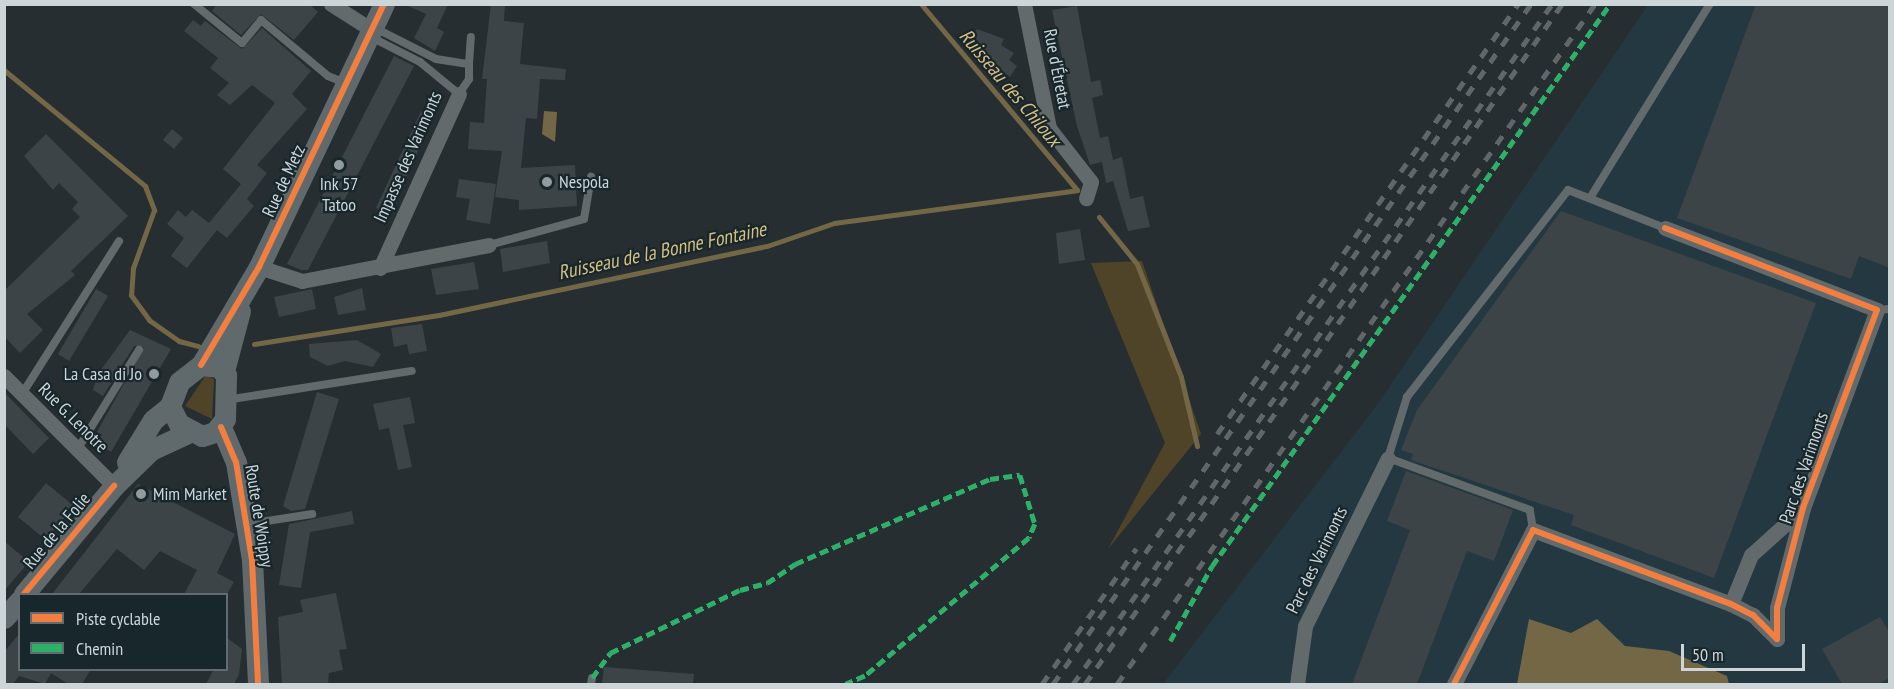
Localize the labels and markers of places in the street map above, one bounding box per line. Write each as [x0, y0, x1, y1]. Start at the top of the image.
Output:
marker: Ink 57 Tatoo [332, 158, 346, 172]
place label: Nespola [559, 171, 609, 193]
place label: Ink 57 Tatoo [319, 174, 359, 216]
marker: Nespola [540, 175, 554, 189]
place label: La Casa di Jo [64, 363, 142, 385]
marker: La Casa di Jo [147, 367, 161, 381]
place label: Mim Market [153, 483, 227, 505]
marker: Mim Market [134, 487, 148, 501]

